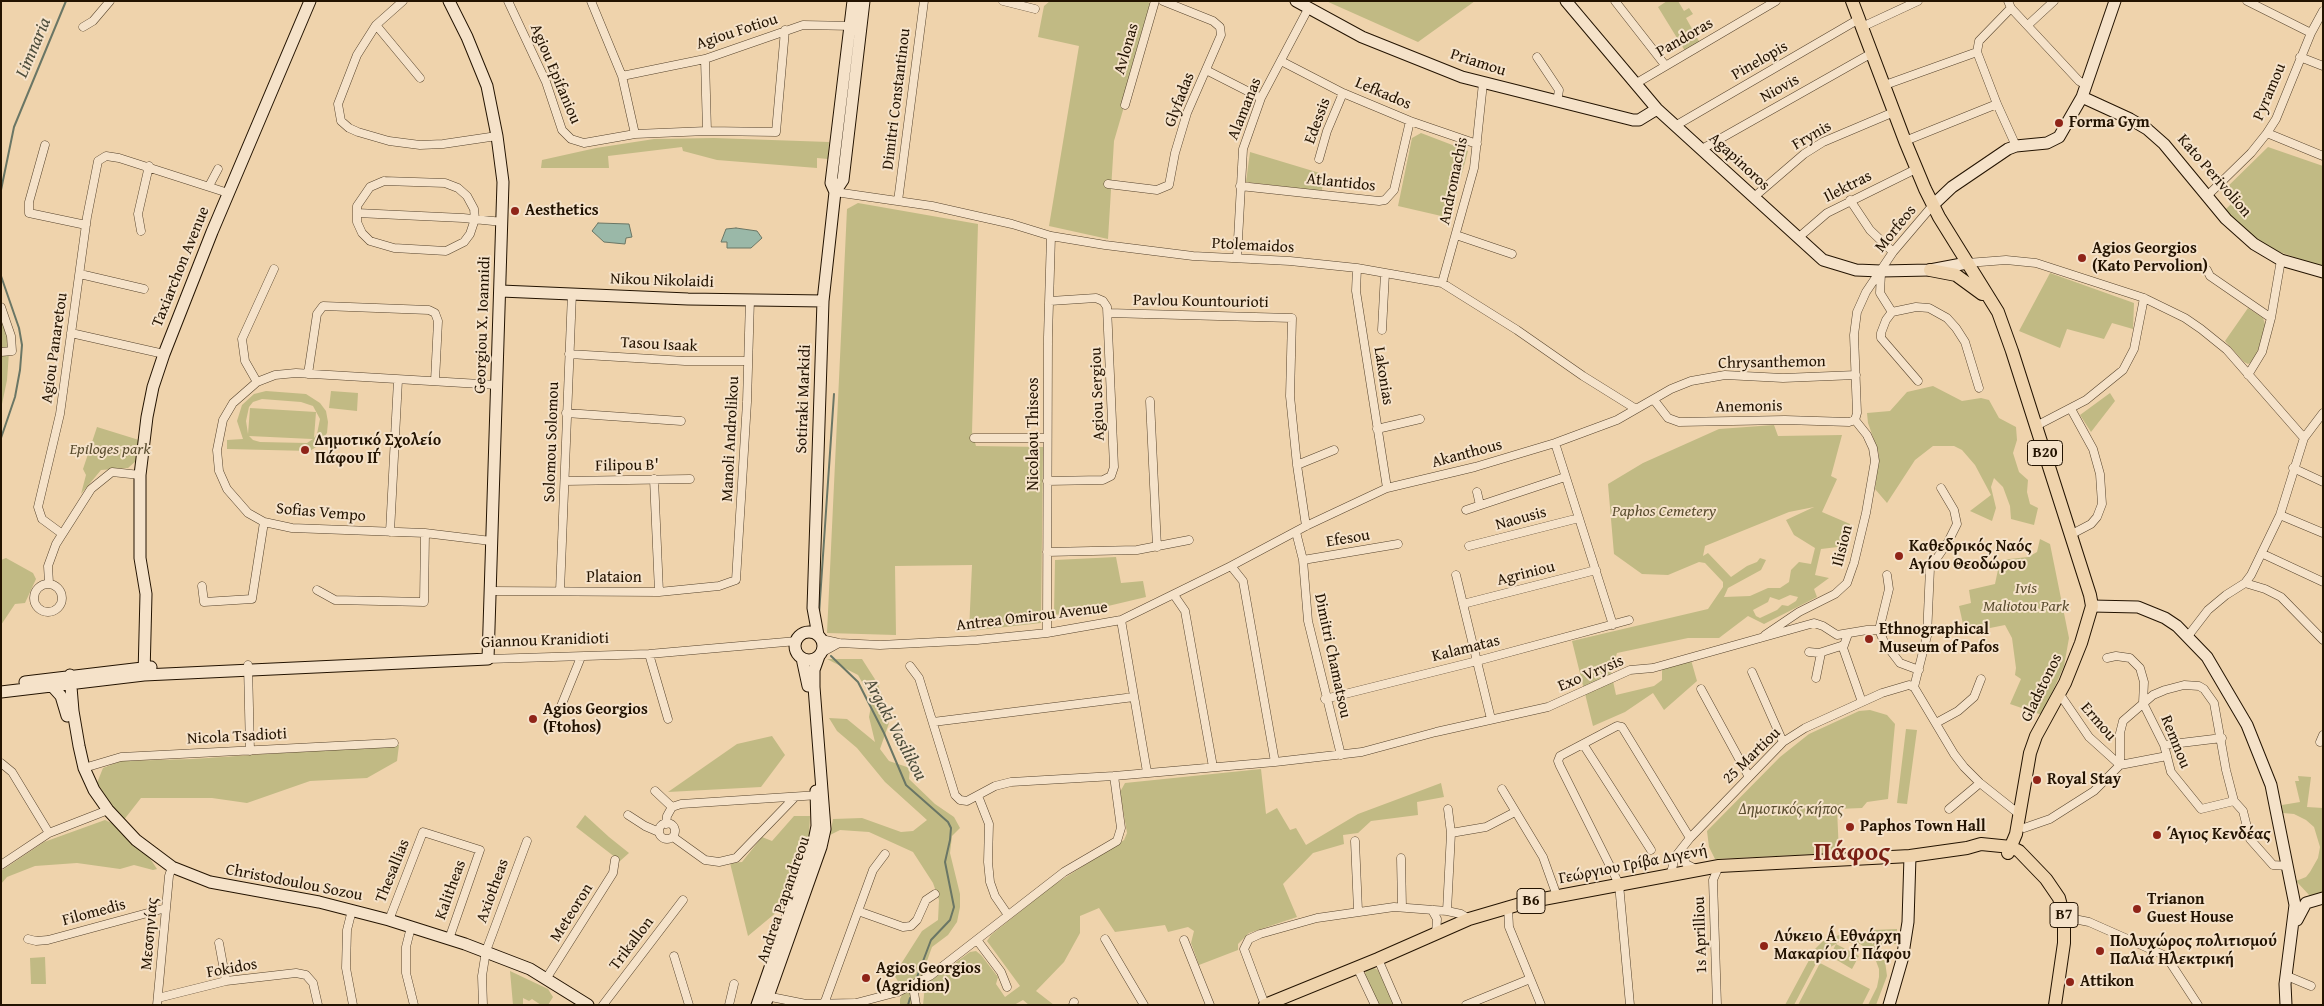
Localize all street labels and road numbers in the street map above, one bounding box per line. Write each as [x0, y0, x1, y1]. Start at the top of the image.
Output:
street label: Agiou Fotiou [694, 10, 780, 54]
street label: Pandoras [1653, 14, 1717, 62]
street label: Agiou Epifaniou [525, 21, 585, 127]
street label: Avlonas [1111, 21, 1143, 77]
street label: Dimitri Constantinou [879, 27, 915, 171]
street label: Pinelopis [1728, 37, 1792, 85]
street label: Priamou [1448, 45, 1508, 81]
street label: Pyramou [2249, 60, 2291, 124]
street label: Glyfadas [1161, 70, 1199, 130]
street label: Niovis [1757, 71, 1803, 107]
street label: Lefkados [1352, 74, 1414, 114]
street label: Alamanas [1224, 75, 1266, 143]
street label: Edessis [1301, 95, 1335, 147]
street label: Frynis [1789, 117, 1835, 155]
street label: Agapinoros [1705, 129, 1773, 195]
street label: Kato Perivolion [2173, 131, 2255, 221]
street label: Andromachis [1435, 135, 1473, 227]
street label: Ilektras [1821, 167, 1875, 207]
street label: Atlantidos [1305, 170, 1377, 196]
street label: Morfeos [1871, 202, 1921, 256]
street label: Taxiarchon Avenue [148, 204, 214, 330]
street label: Ptolemaidos [1211, 234, 1295, 258]
street label: Georgiou X. Ioannidi [471, 256, 495, 394]
street label: Nikou Nikolaidi [610, 270, 714, 292]
street label: Agiou Panaretou [38, 291, 72, 405]
street label: Pavlou Kountourioti [1133, 291, 1269, 313]
street label: Tasou Isaak [620, 333, 698, 357]
street label: Sotiraki Markidi [793, 344, 815, 454]
street label: Lakonias [1369, 346, 1397, 406]
street label: Agiou Sergiou [1087, 347, 1109, 441]
street label: Chrysanthemon [1718, 352, 1826, 374]
street label: Manoli Androlikou [718, 376, 744, 502]
street label: Nicolaou Thiseos [1024, 377, 1044, 491]
street label: Solomou Solomou [540, 381, 564, 503]
street label: Anemonis [1715, 397, 1783, 417]
street label: Akanthous [1430, 435, 1504, 473]
road number: B20 [2028, 440, 2062, 466]
street label: Filipou B' [595, 456, 659, 476]
street label: Sofias Vempo [275, 500, 367, 526]
street label: Naousis [1493, 503, 1549, 535]
street label: Ilision [1829, 523, 1857, 569]
street label: Efesou [1325, 526, 1371, 552]
street label: Agriniou [1495, 558, 1557, 590]
street label: Plataion [586, 568, 642, 588]
street label: Dimitri Chamatsou [1309, 592, 1355, 720]
street label: Antrea Omirou Avenue [955, 598, 1109, 636]
street label: Giannou Kranidioti [481, 629, 609, 653]
street label: Kalamatas [1430, 631, 1502, 667]
street label: Gladstonos [2017, 651, 2067, 725]
street label: Exo Vrysis [1555, 652, 1627, 696]
street label: Ermou [2076, 699, 2120, 745]
street label: Remnou [2156, 713, 2194, 771]
street label: 25 Martiou [1719, 724, 1785, 788]
street label: Nicola Tsadioti [187, 725, 287, 749]
street label: Andrea Papandreou [753, 834, 815, 966]
street label: Thesallias [372, 836, 414, 906]
street label: Γεώργιου Γρίβα Διγενή [1557, 841, 1709, 889]
street label: Axiotheas [473, 856, 513, 926]
street label: Kalitheas [431, 858, 471, 922]
street label: Christodoulou Sozou [224, 860, 364, 906]
street label: Meteoron [547, 880, 597, 946]
road number: B6 [1517, 888, 1545, 914]
street label: Filomedis [60, 895, 128, 931]
street label: 1s Aprilliou [1690, 896, 1712, 974]
street label: Μεσσηνίας [137, 897, 163, 971]
road number: B7 [2050, 902, 2078, 928]
street label: Trikallon [606, 914, 658, 974]
street label: Fokidos [205, 955, 259, 983]

